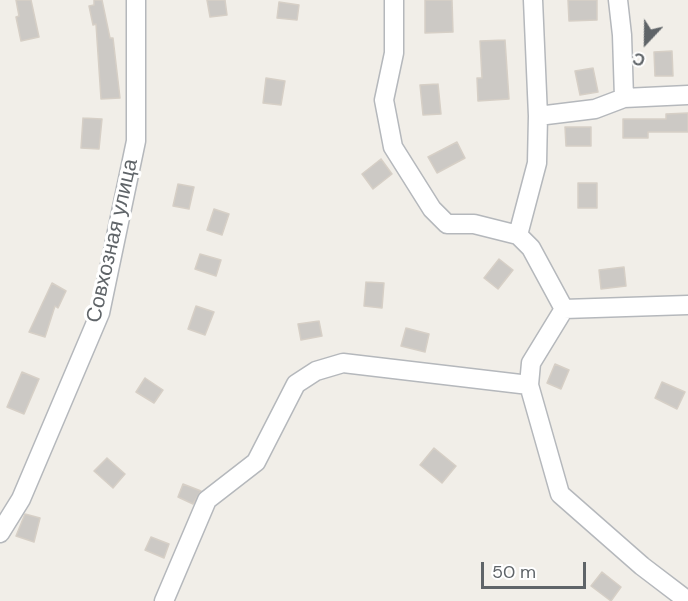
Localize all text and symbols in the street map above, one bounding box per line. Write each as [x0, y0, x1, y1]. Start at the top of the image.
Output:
north arrow [616, 12, 676, 72]
text: С [630, 47, 648, 71]
street label: Совхозная улица [82, 157, 144, 325]
scale bar [484, 550, 589, 588]
text: 50 m [492, 560, 536, 584]

